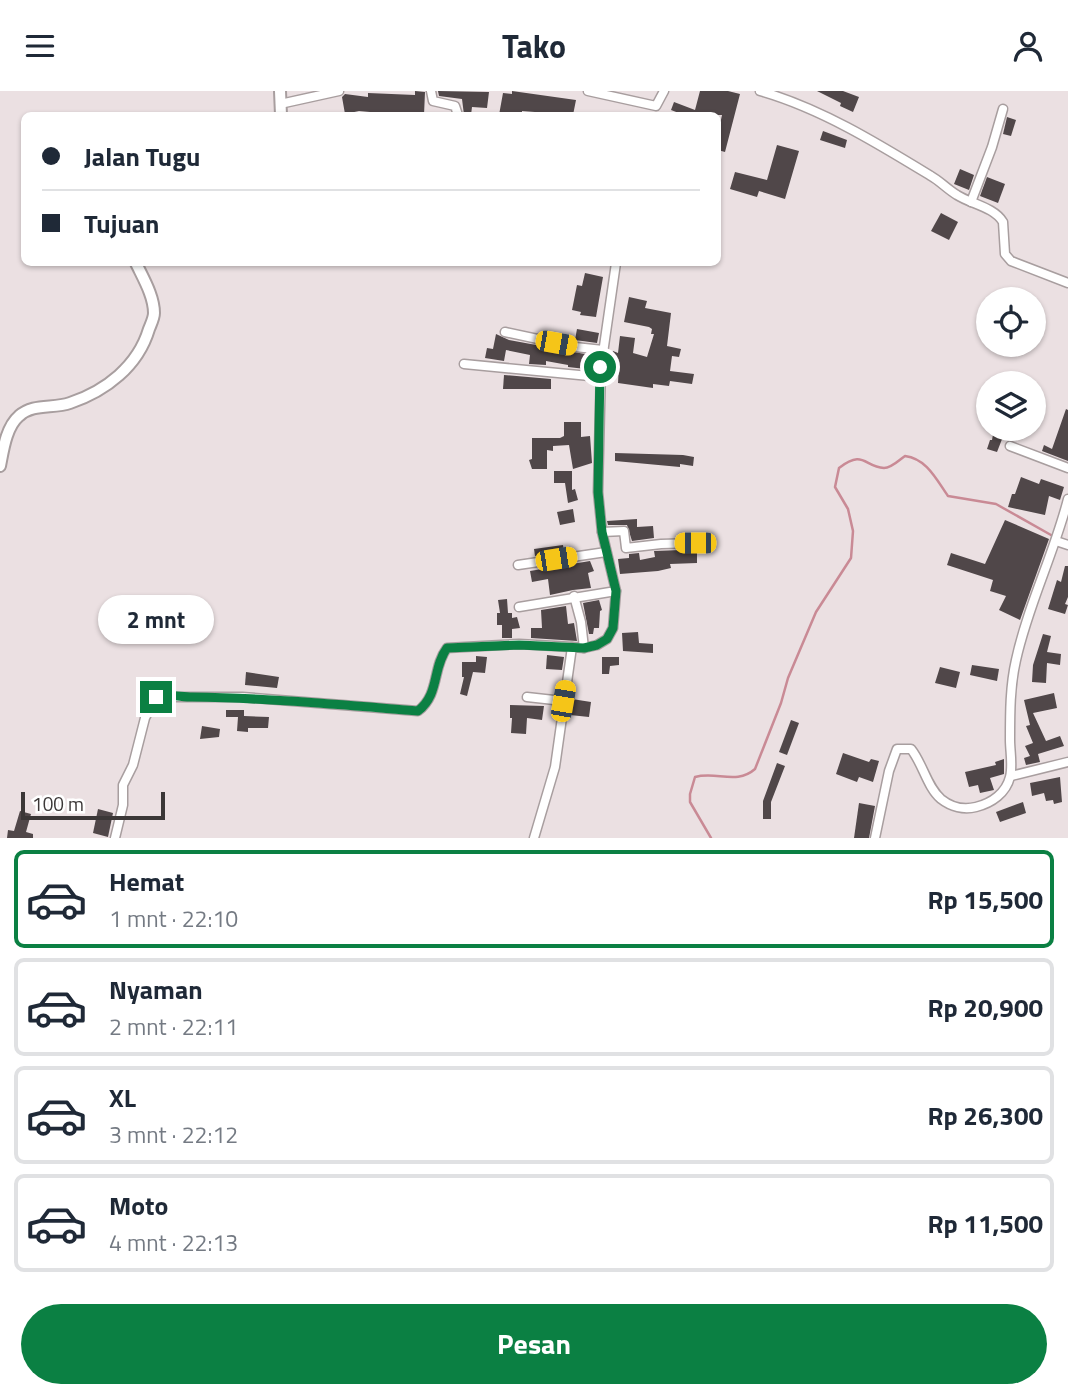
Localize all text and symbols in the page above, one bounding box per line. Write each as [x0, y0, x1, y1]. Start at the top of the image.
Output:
text: Tako [502, 22, 566, 70]
icon: menu [21, 27, 59, 65]
icon: person [1009, 27, 1047, 65]
text: Jalan Tugu [84, 137, 200, 176]
text: Tujuan [84, 204, 159, 243]
map controls [976, 287, 1046, 441]
button: locate [976, 287, 1046, 357]
car [534, 329, 579, 357]
route start [584, 351, 616, 383]
button: layers [976, 371, 1046, 441]
car [675, 533, 717, 554]
car [534, 545, 579, 573]
callout: 2 mnt [98, 595, 214, 645]
text: 2 mnt [127, 602, 185, 637]
car [550, 678, 577, 724]
route end [140, 681, 172, 713]
scale bar [21, 789, 164, 821]
text: 100 m [32, 789, 84, 818]
text: Hemat [109, 862, 184, 901]
icon: car [25, 868, 88, 931]
text: Rp 15,500 [927, 880, 1043, 919]
text: 1 mnt · 22:10 [109, 901, 238, 936]
text: Nyaman [109, 970, 203, 1009]
icon: car [25, 976, 88, 1039]
text: Rp 20,900 [927, 988, 1043, 1027]
text: 2 mnt · 22:11 [109, 1009, 238, 1044]
text: XL [109, 1078, 136, 1117]
icon: car [25, 1084, 88, 1147]
text: Rp 26,300 [927, 1096, 1043, 1135]
text: 3 mnt · 22:12 [109, 1117, 238, 1152]
text: Moto [109, 1186, 168, 1225]
icon: car [25, 1192, 88, 1255]
text: Rp 11,500 [927, 1204, 1043, 1243]
text: 4 mnt · 22:13 [109, 1225, 238, 1260]
button: Pesan [21, 1304, 1047, 1384]

